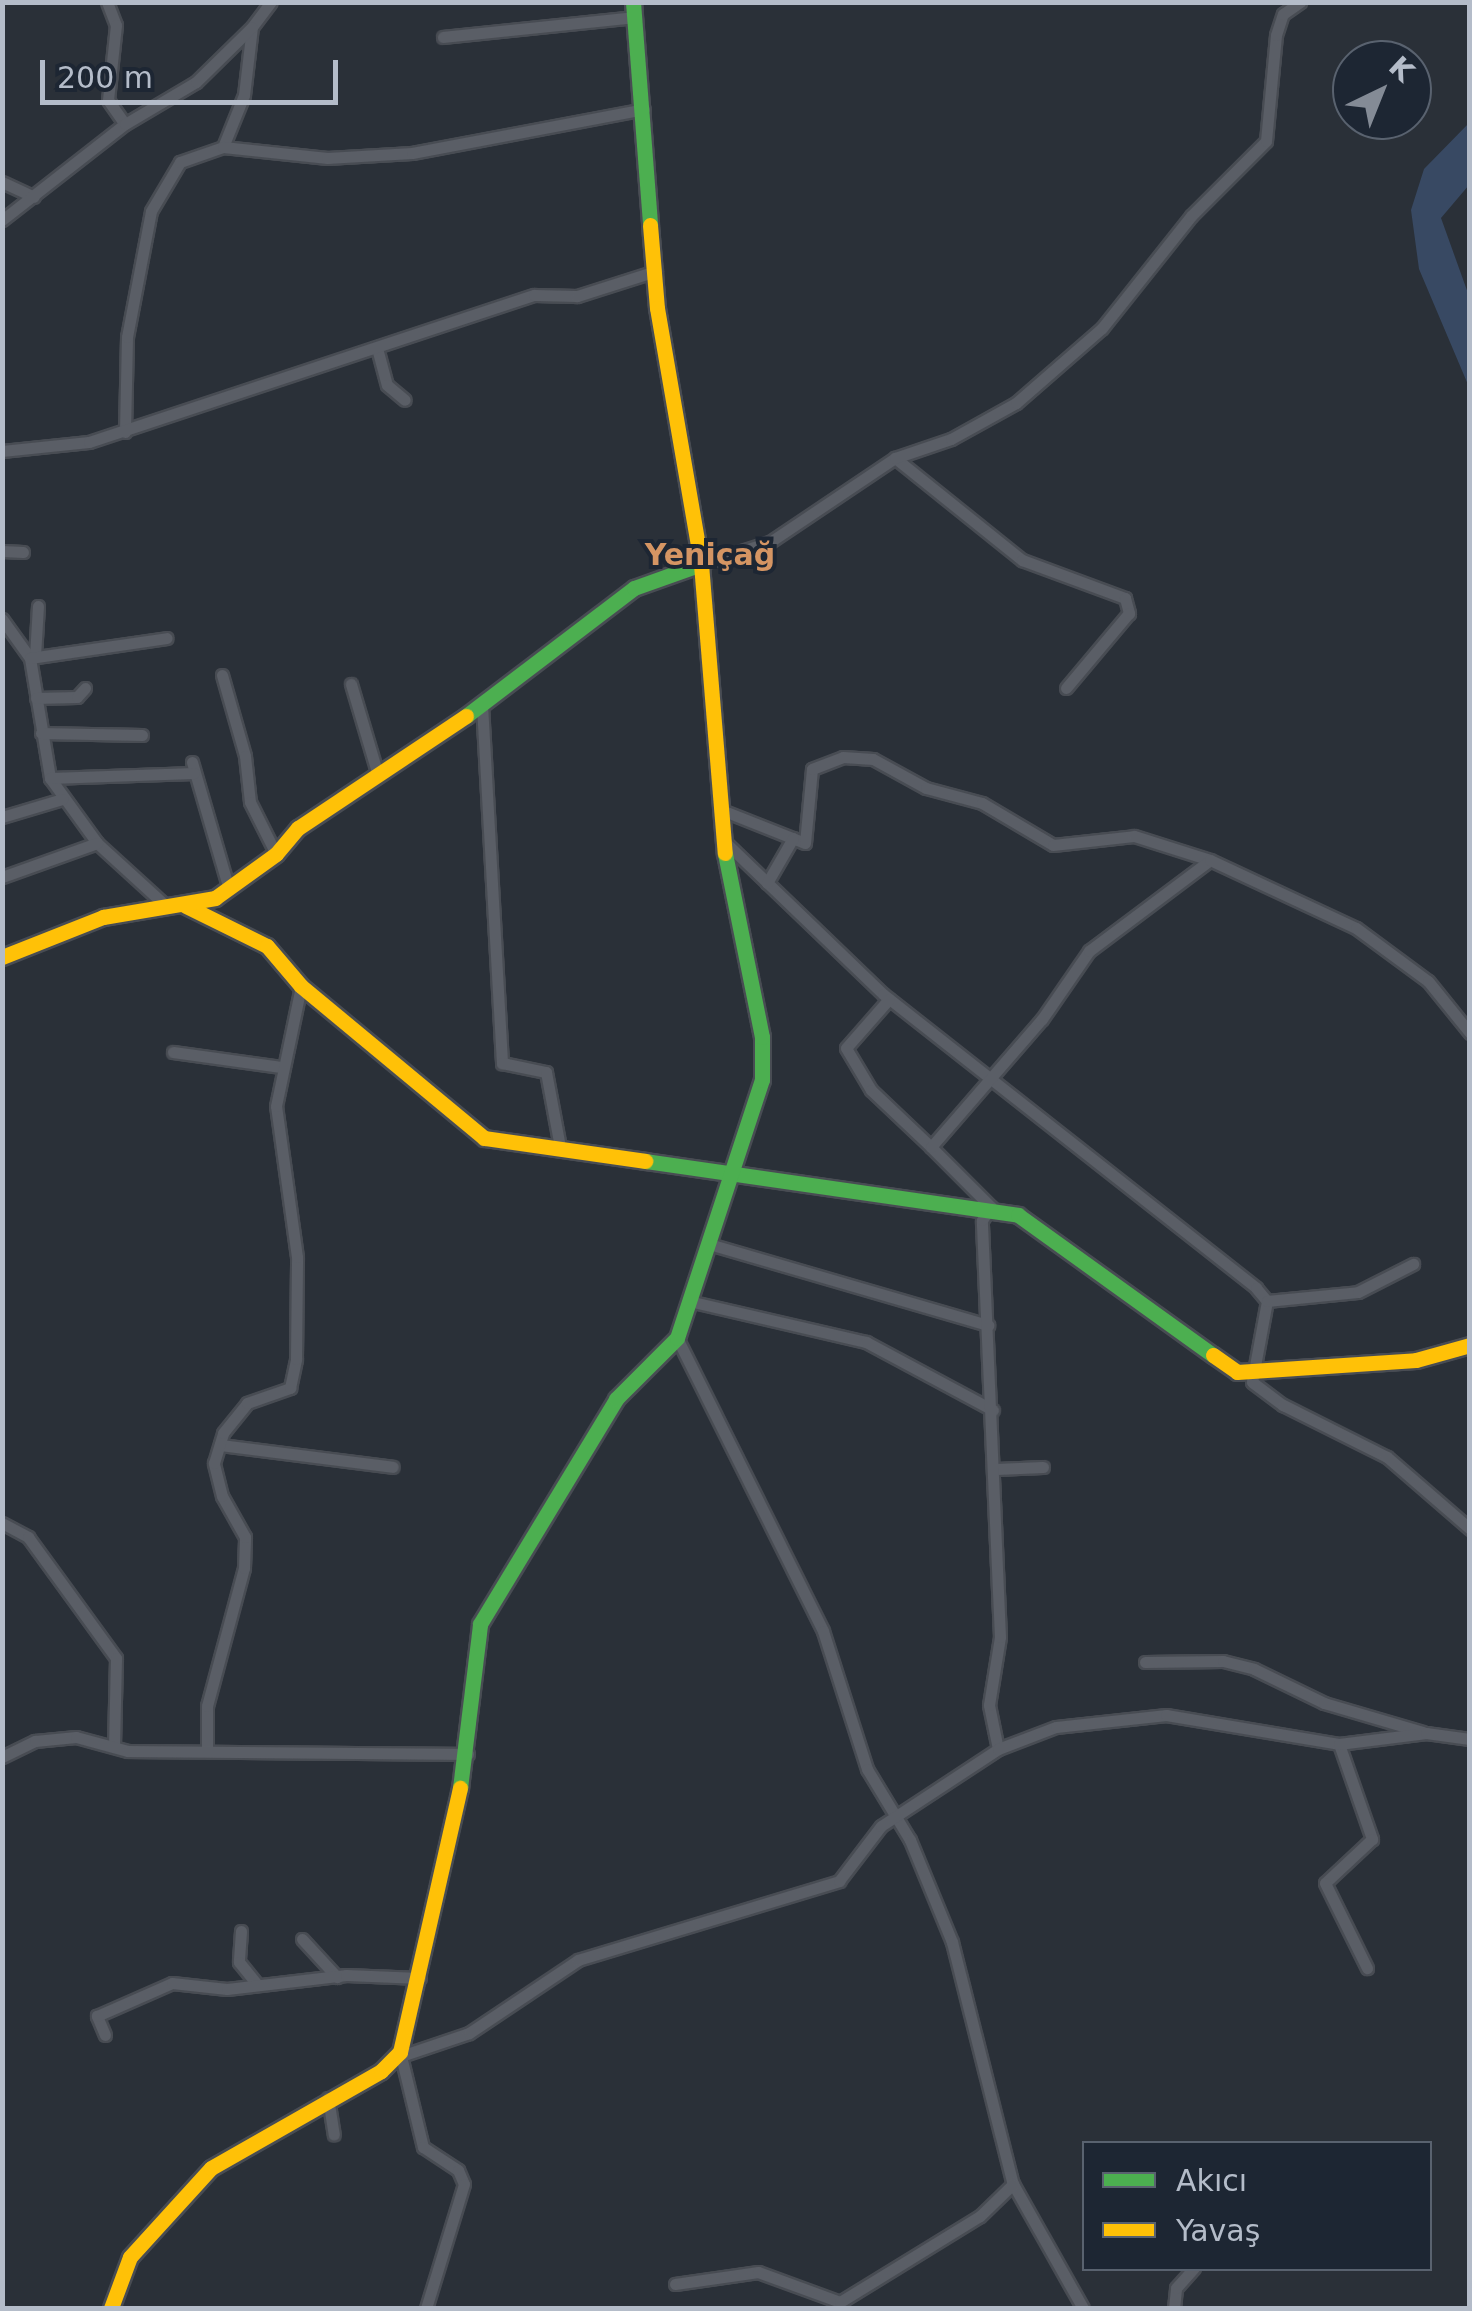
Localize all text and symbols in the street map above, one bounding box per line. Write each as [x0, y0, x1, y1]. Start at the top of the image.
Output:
scale bar [45, 40, 342, 102]
north arrow [1332, 40, 1432, 140]
text: K [1382, 50, 1421, 89]
text: 200 m [57, 60, 153, 95]
district label: Yeniçağ [645, 537, 775, 573]
legend [1082, 2141, 1432, 2271]
text: Akıcı [1176, 2163, 1247, 2198]
text: Yavaş [1176, 2213, 1260, 2248]

